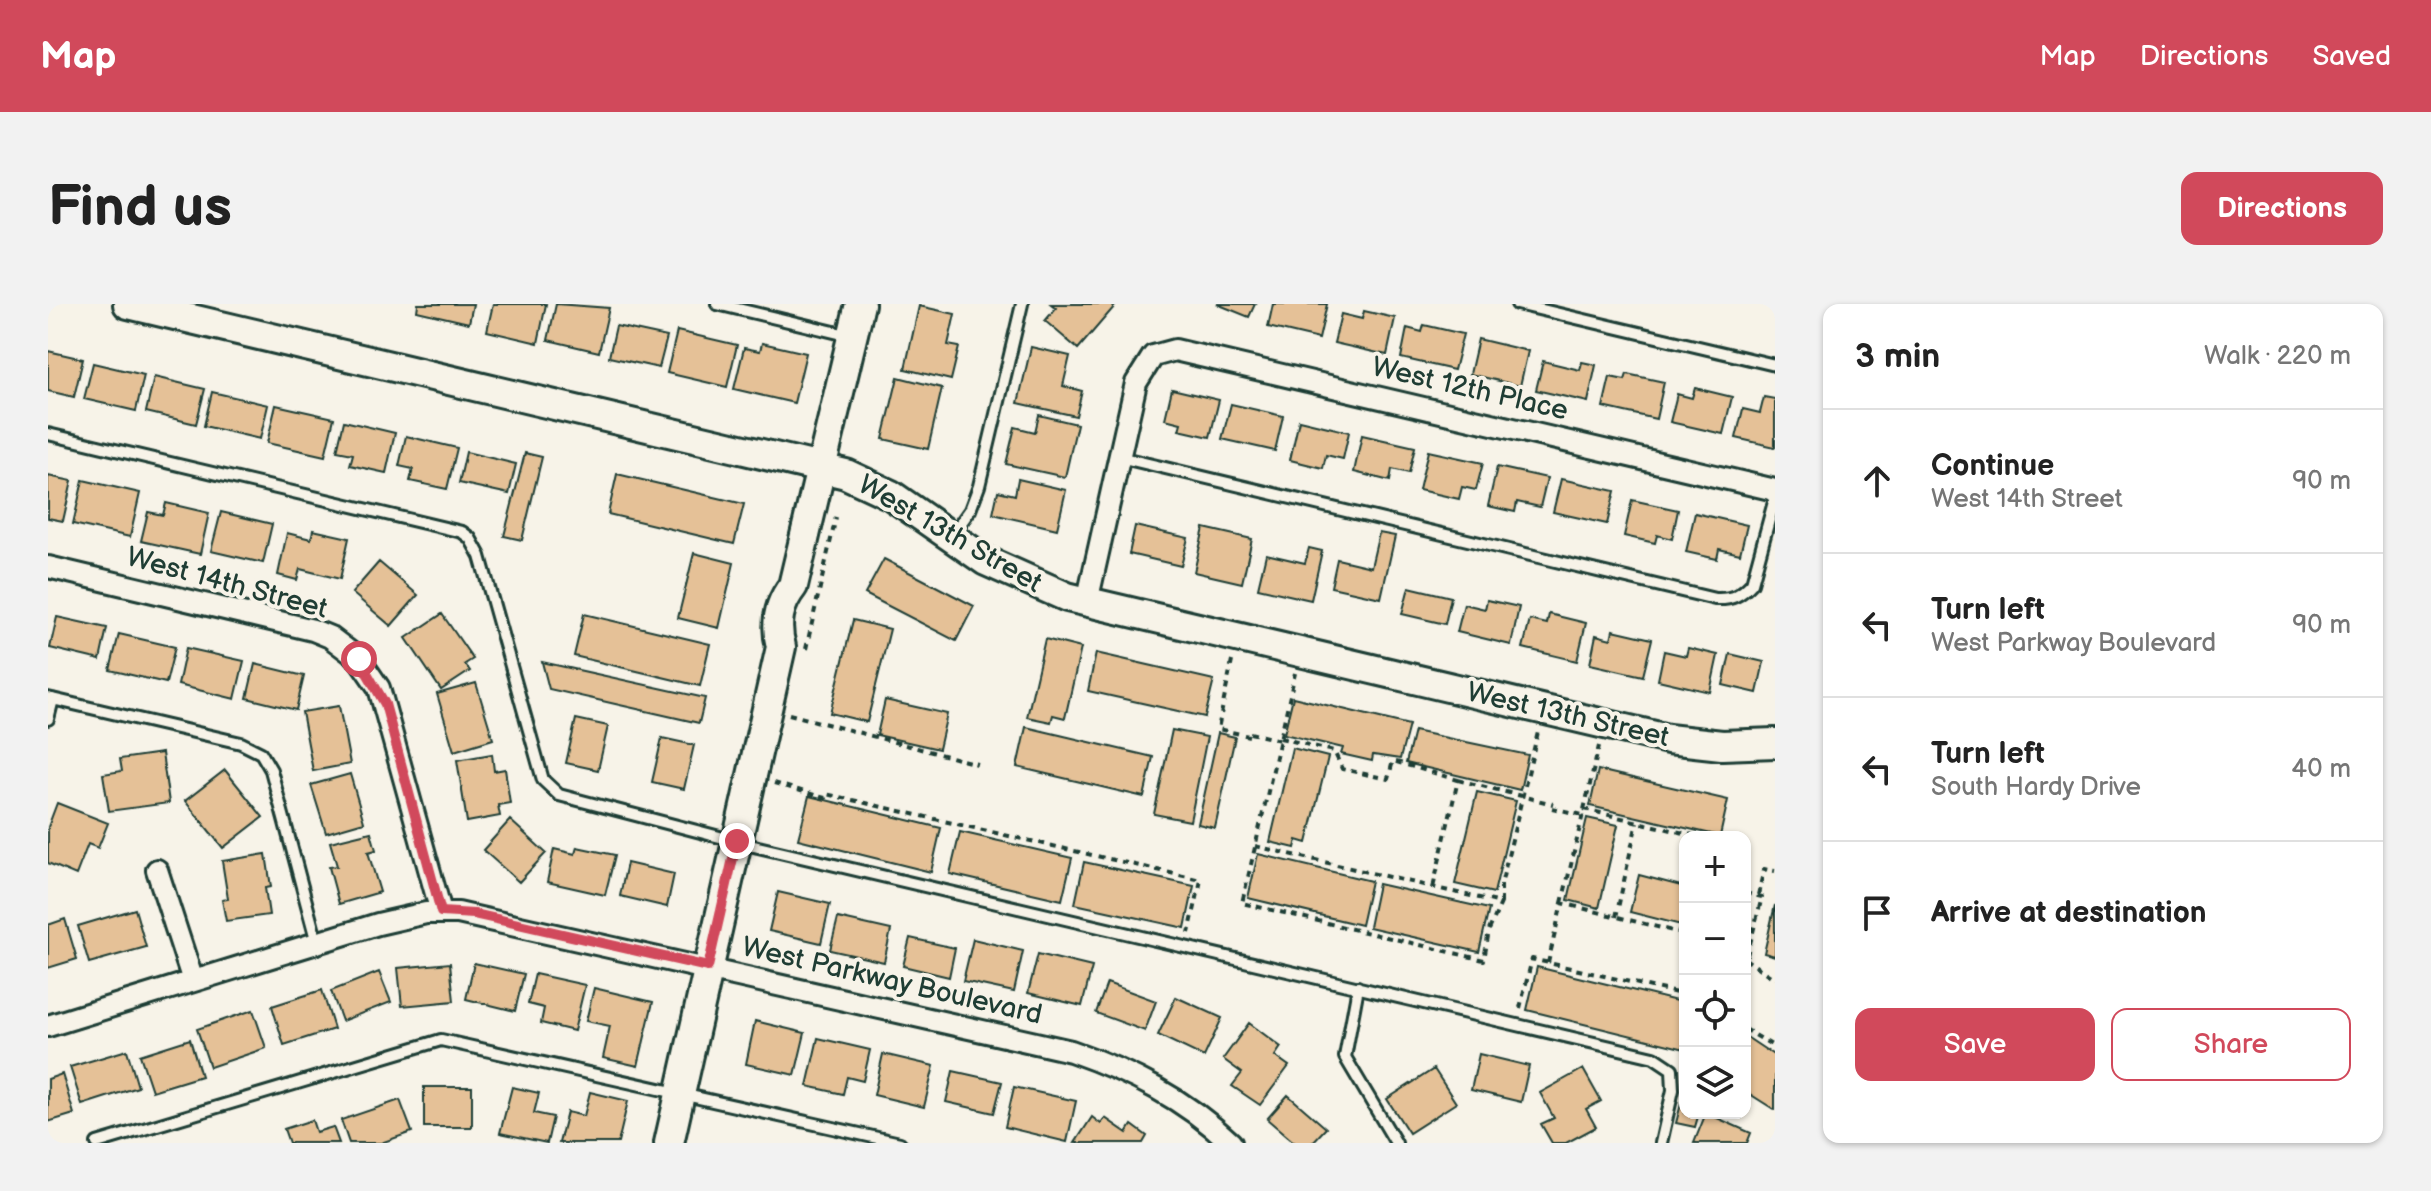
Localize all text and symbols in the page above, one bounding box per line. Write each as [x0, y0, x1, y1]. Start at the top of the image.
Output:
text: Map [40, 34, 116, 79]
text: Map [2039, 40, 2096, 73]
text: Directions [2140, 40, 2268, 73]
text: Saved [2312, 40, 2391, 73]
button: Directions [2181, 172, 2383, 245]
text: Find us [48, 175, 232, 242]
text: 3 min [1855, 336, 1940, 377]
text: Walk · 220 m [2204, 341, 2351, 372]
street label: West 12th Place [1369, 350, 1571, 428]
text: Continue [1931, 448, 2054, 484]
icon: ahead [1855, 459, 1899, 503]
text: 90 m [2292, 466, 2351, 497]
street label: West 13th Street [852, 468, 1048, 600]
text: West 14th Street [1931, 484, 2123, 515]
street label: West 14th Street [123, 540, 331, 626]
text: Turn left [1931, 592, 2045, 628]
icon: left [1855, 603, 1899, 647]
text: 90 m [2292, 610, 2351, 641]
text: West Parkway Boulevard [1931, 628, 2216, 659]
route start [341, 641, 377, 677]
street label: West 13th Street [1464, 676, 1673, 754]
text: Turn left [1931, 736, 2045, 772]
icon: left [1855, 747, 1899, 791]
text: 40 m [2291, 754, 2351, 785]
text: South Hardy Drive [1931, 772, 2141, 803]
route end [719, 823, 755, 859]
map controls [1679, 831, 1751, 1119]
button: + [1679, 831, 1751, 903]
icon: arrive [1855, 891, 1899, 935]
text: Arrive at destination [1931, 895, 2207, 931]
button: − [1679, 903, 1751, 975]
street label: West Parkway Boulevard [739, 930, 1045, 1032]
button: locate [1679, 975, 1751, 1047]
button: Save [1855, 1008, 2095, 1081]
button: Share [2111, 1008, 2351, 1081]
button: layers [1679, 1047, 1751, 1119]

